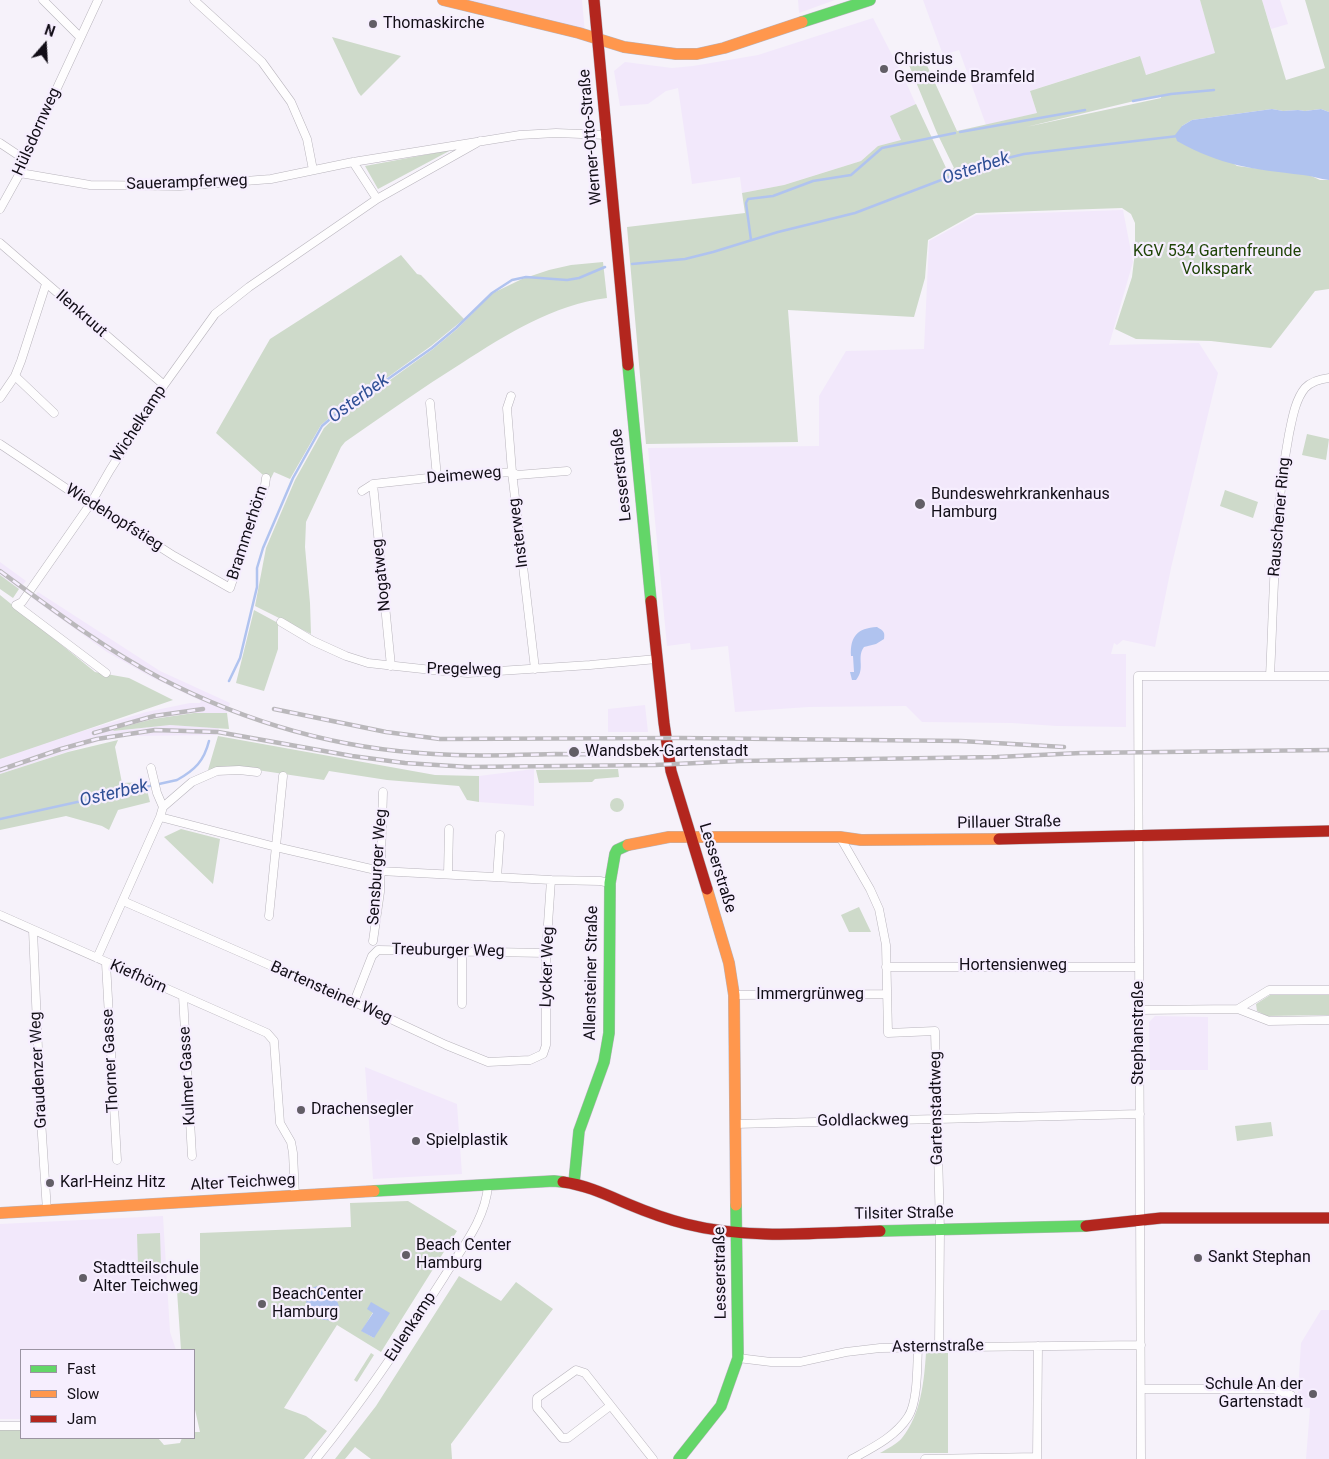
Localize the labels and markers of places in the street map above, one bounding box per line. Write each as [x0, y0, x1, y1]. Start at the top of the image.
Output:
place label: Thomaskirche [383, 14, 484, 34]
marker: Thomaskirche [367, 18, 379, 30]
place label: Christus Gemeinde Bramfeld [894, 50, 1035, 88]
marker: Christus Gemeinde Bramfeld [878, 63, 890, 75]
place label: Bundeswehrkrankenhaus Hamburg [931, 485, 1110, 523]
marker: Bundeswehrkrankenhaus Hamburg [913, 497, 927, 511]
place label: Wandsbek-Gartenstadt [585, 742, 748, 762]
marker: Wandsbek-Gartenstadt [567, 745, 581, 759]
place label: Drachensegler [311, 1100, 413, 1120]
marker: Drachensegler [295, 1104, 307, 1116]
place label: Spielplastik [426, 1131, 508, 1151]
marker: Spielplastik [410, 1135, 422, 1147]
place label: Karl-Heinz Hitz [60, 1173, 165, 1193]
marker: Karl-Heinz Hitz [44, 1177, 56, 1189]
place label: Beach Center Hamburg [416, 1236, 511, 1274]
place label: Sankt Stephan [1208, 1248, 1311, 1268]
marker: Beach Center Hamburg [400, 1249, 412, 1261]
marker: Sankt Stephan [1192, 1252, 1204, 1264]
place label: Stadtteilschule Alter Teichweg [93, 1259, 199, 1297]
marker: Stadtteilschule Alter Teichweg [77, 1272, 89, 1284]
place label: BeachCenter Hamburg [272, 1285, 363, 1323]
marker: BeachCenter Hamburg [256, 1298, 268, 1310]
place label: Schule An der Gartenstadt [1205, 1375, 1303, 1413]
marker: Schule An der Gartenstadt [1307, 1388, 1319, 1400]

